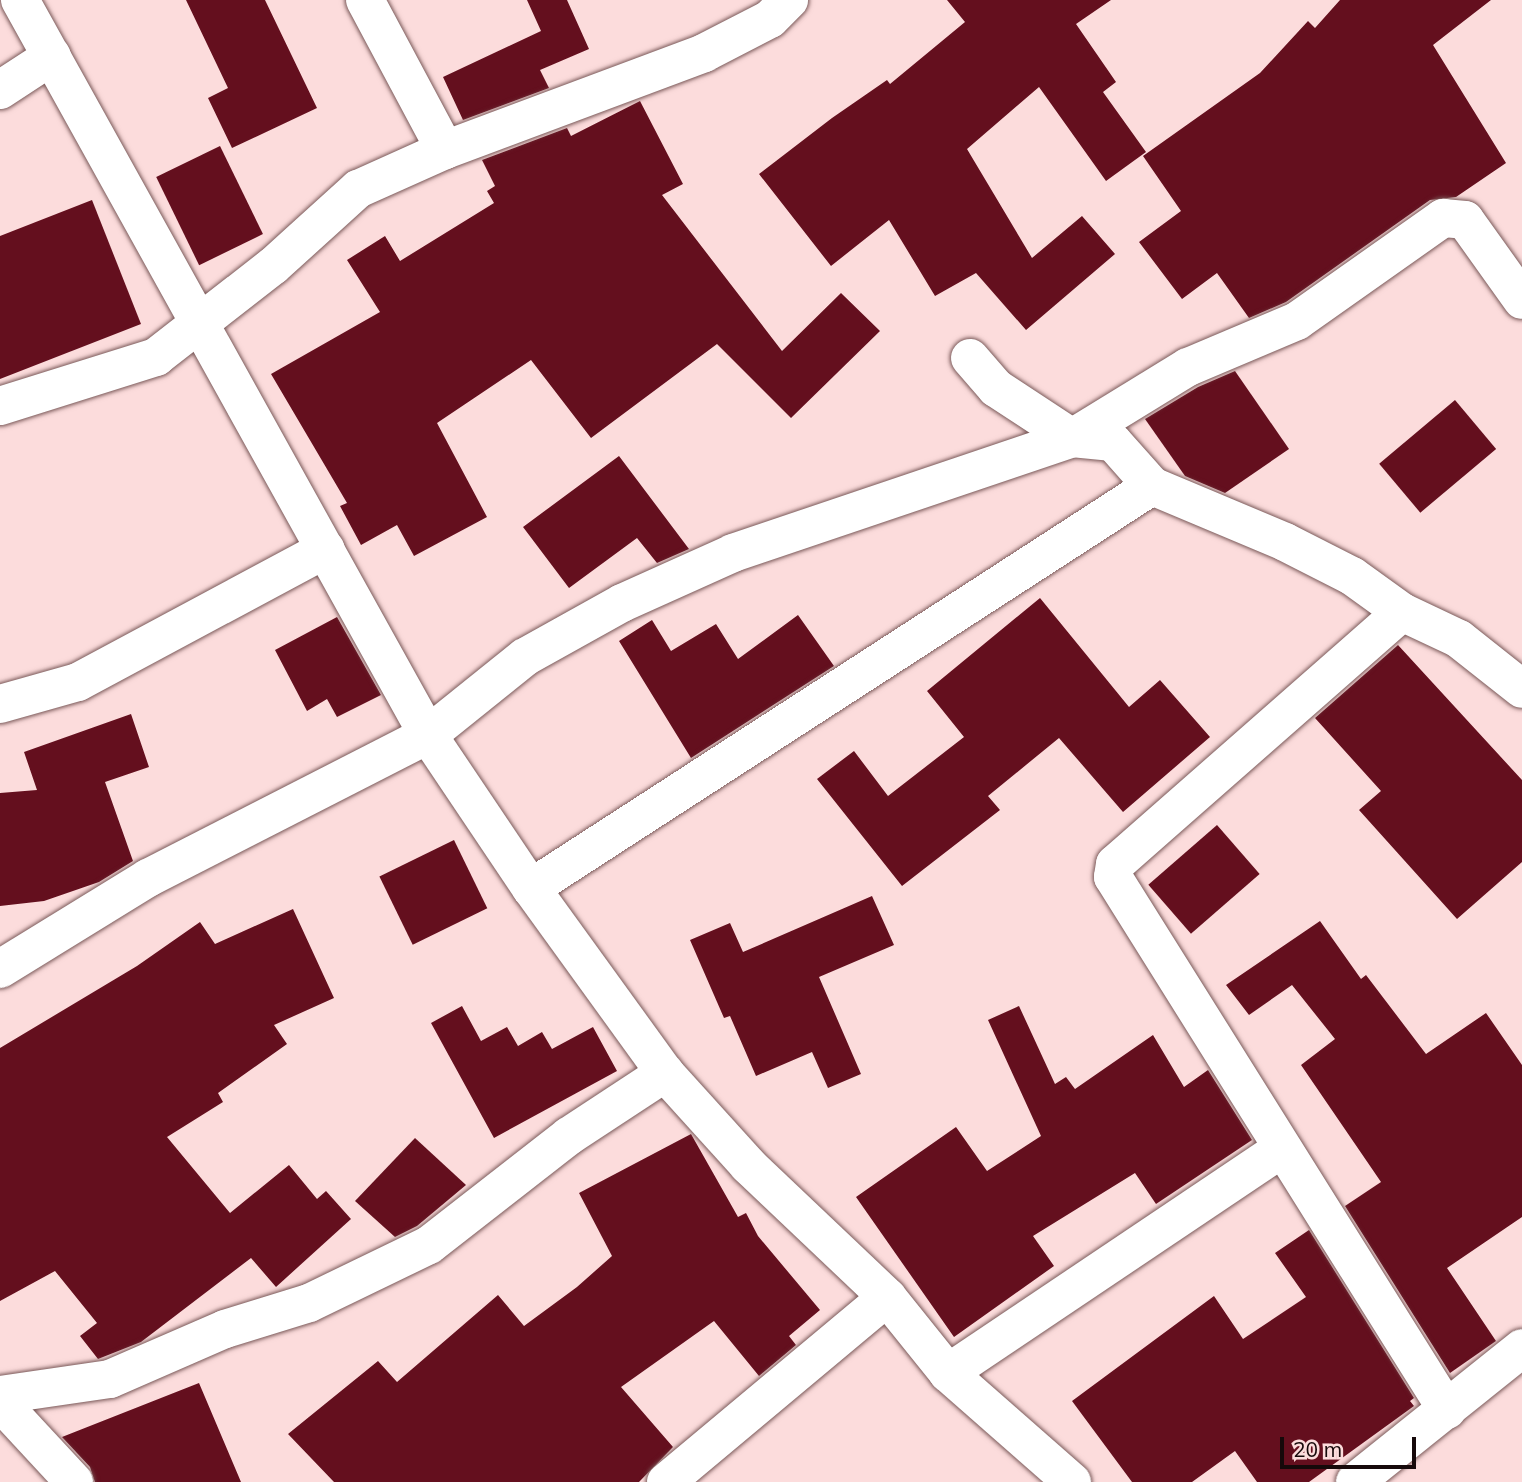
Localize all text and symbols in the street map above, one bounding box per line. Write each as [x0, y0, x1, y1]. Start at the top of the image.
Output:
scale bar [1284, 1422, 1420, 1466]
text: 20 m [1293, 1436, 1342, 1462]

